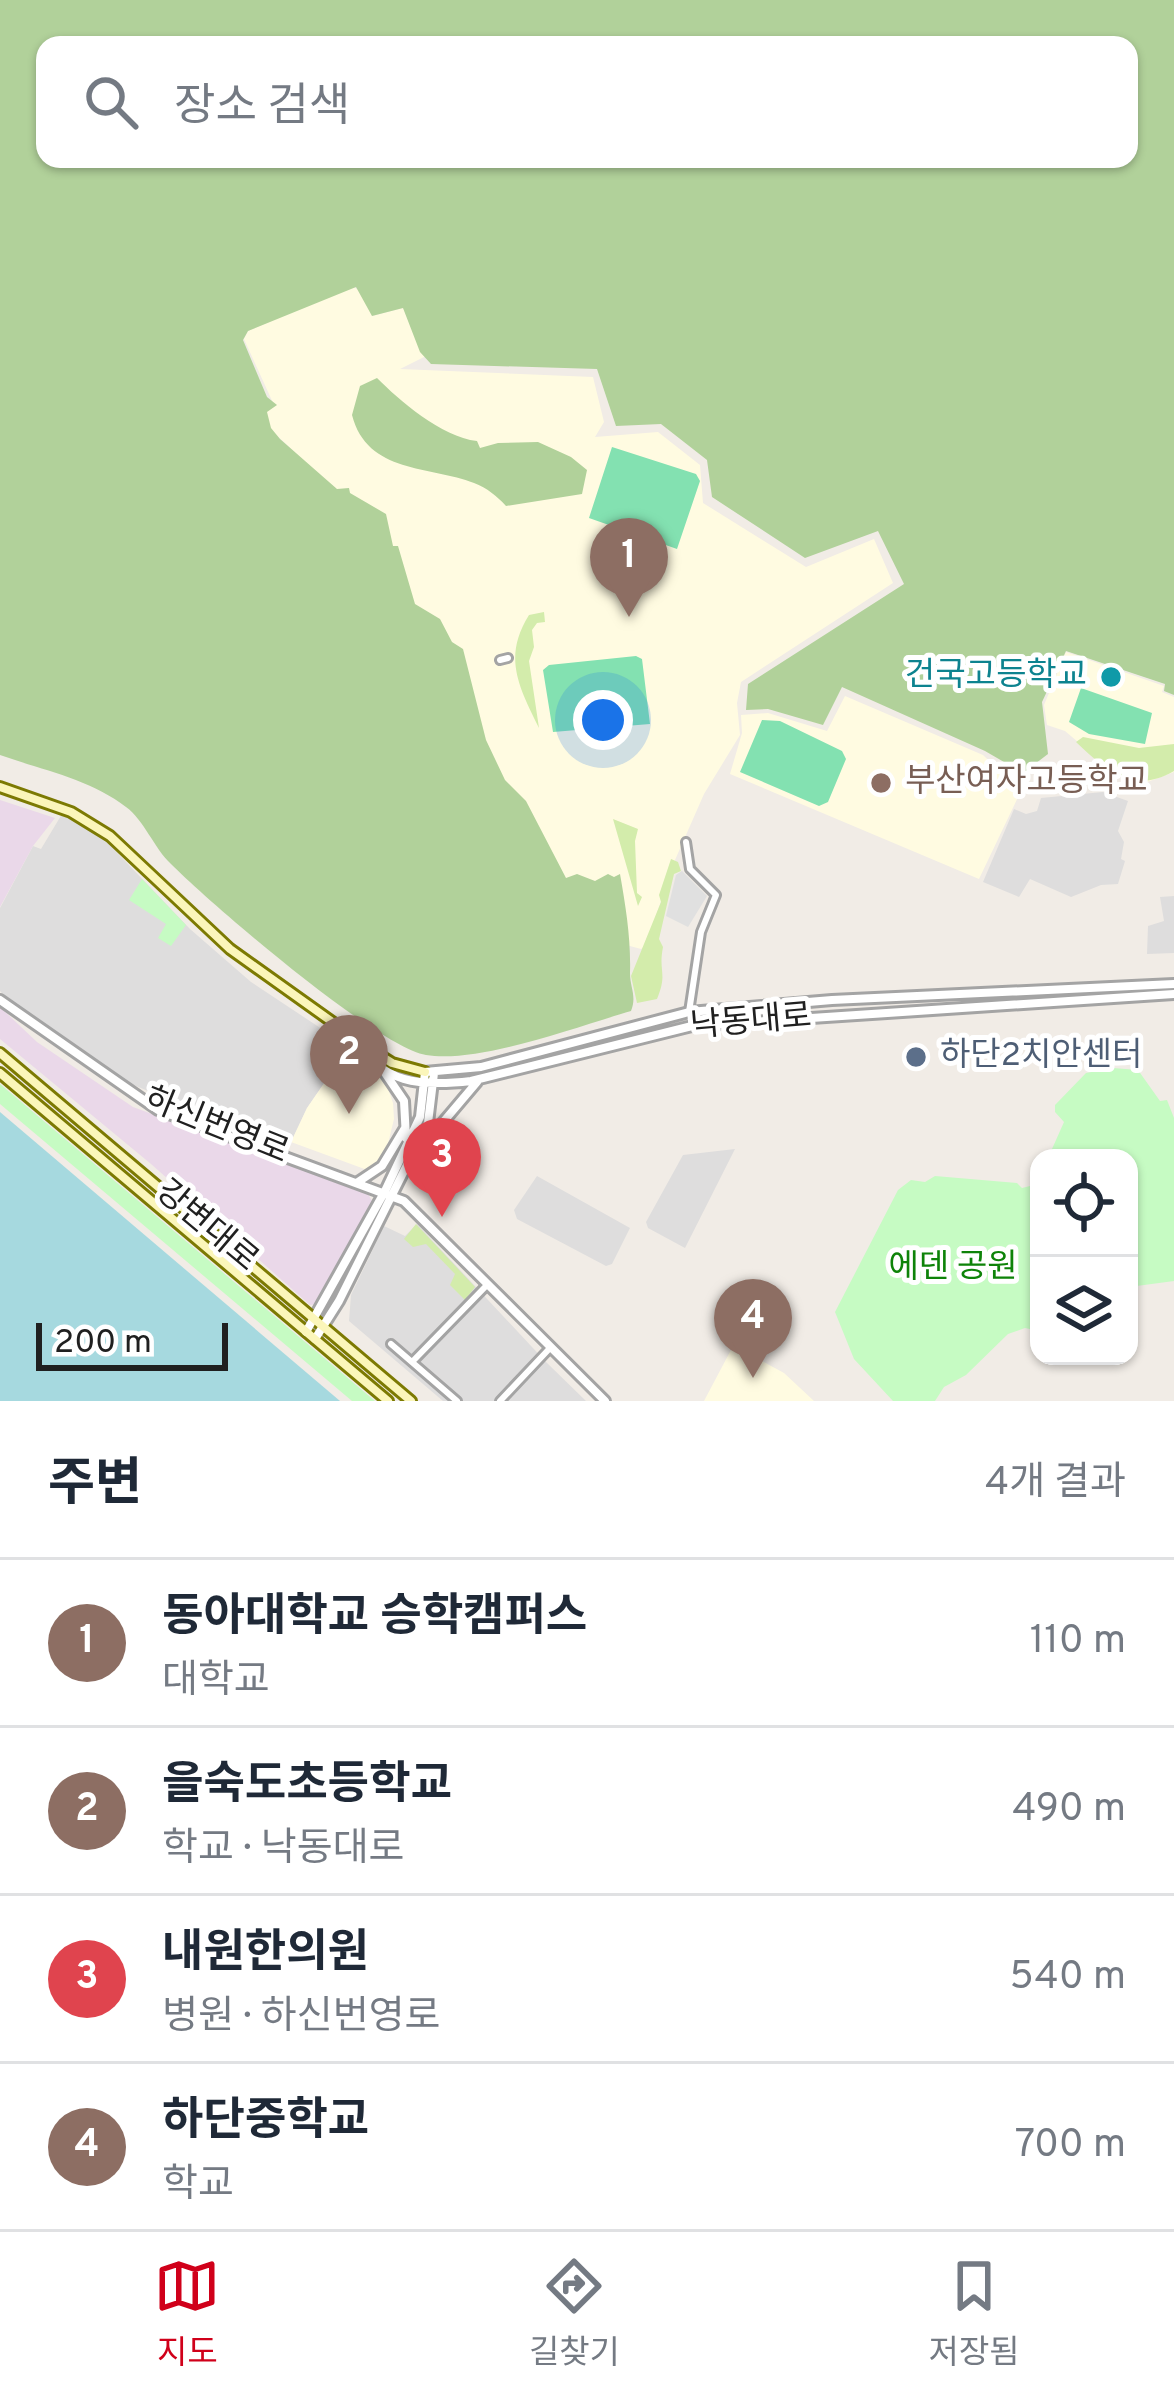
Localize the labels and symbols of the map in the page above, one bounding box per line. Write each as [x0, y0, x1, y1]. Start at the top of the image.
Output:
pin: 1 [590, 518, 668, 617]
place label: 건국고등학교 [905, 656, 1087, 698]
marker: 건국고등학교 [1098, 664, 1124, 690]
your location [573, 690, 633, 750]
place label: 부산여자고등학교 [905, 762, 1148, 804]
marker: 부산여자고등학교 [868, 770, 894, 796]
street label: 낙동대로 [689, 997, 813, 1049]
pin: 2 [310, 1015, 388, 1114]
place label: 하단2치안센터 [940, 1036, 1142, 1078]
marker: 하단2치안센터 [903, 1044, 929, 1070]
street label: 하신번영로 [138, 1079, 294, 1175]
pin: 3 [403, 1118, 481, 1217]
street label: 강변대로 [146, 1172, 266, 1282]
park label: 에덴 공원 [888, 1248, 1018, 1290]
pin: 4 [714, 1279, 792, 1378]
scale bar [36, 1317, 228, 1370]

